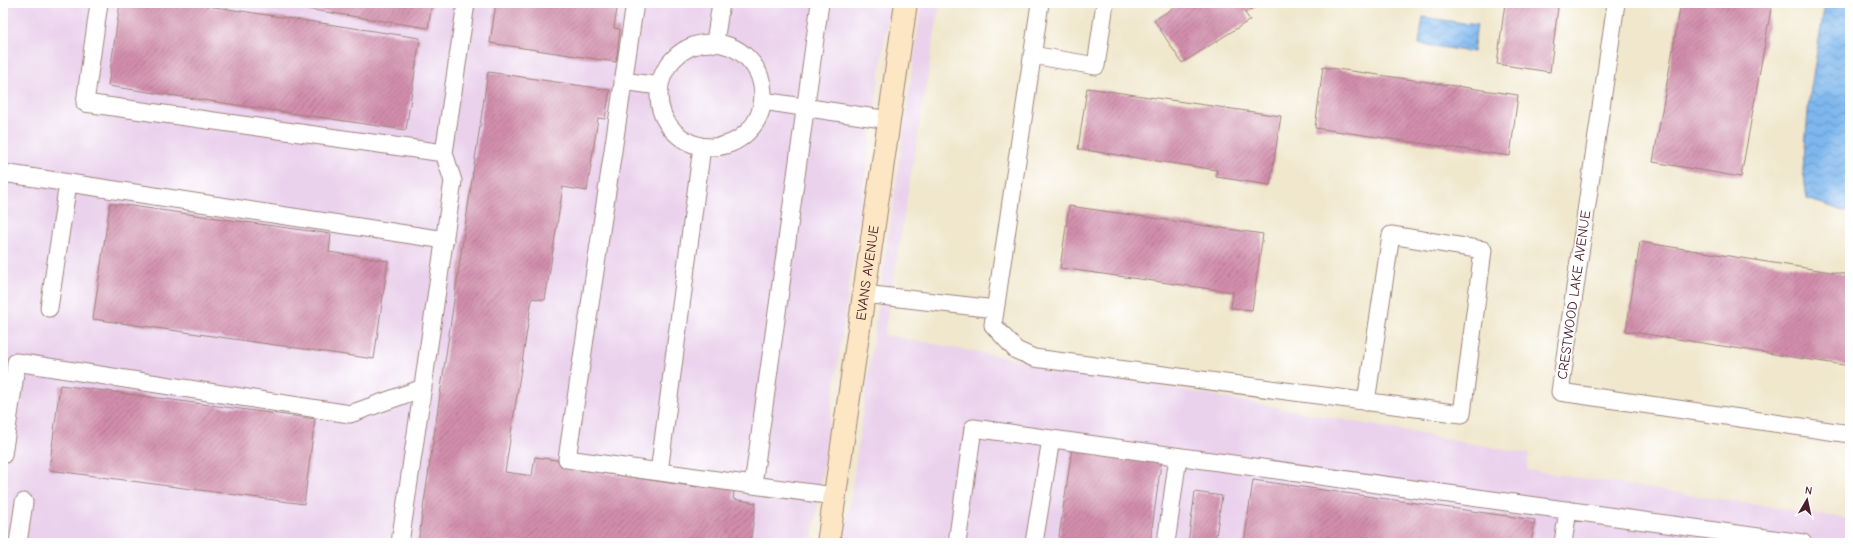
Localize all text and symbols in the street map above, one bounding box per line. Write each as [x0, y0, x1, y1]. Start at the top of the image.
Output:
street label: CRESTWOOD LAKE AVENUE [1554, 209, 1594, 381]
street label: EVANS AVENUE [852, 224, 882, 321]
north arrow [1787, 480, 1827, 520]
text: N [1804, 484, 1813, 498]

